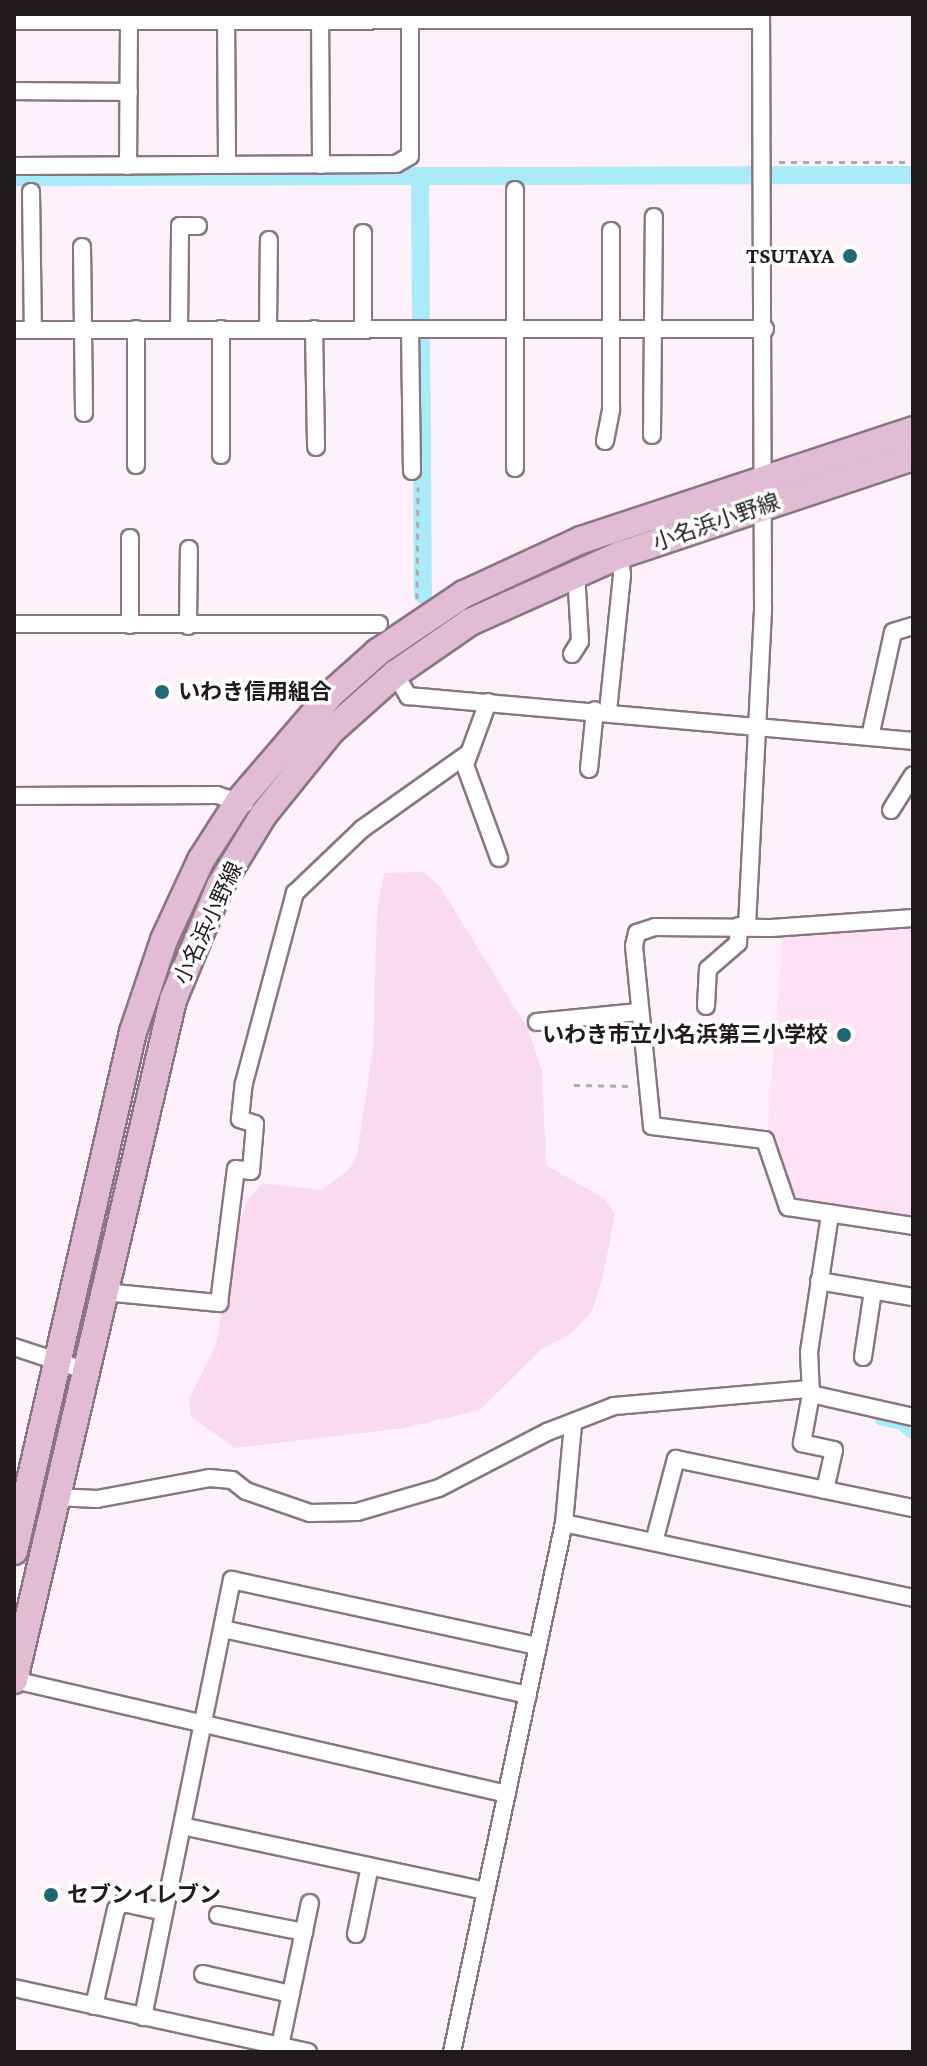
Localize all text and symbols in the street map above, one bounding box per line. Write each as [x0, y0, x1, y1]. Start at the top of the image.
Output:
place label: TSUTAYA [746, 243, 834, 269]
marker: TSUTAYA [841, 247, 859, 265]
street label: 小名浜小野線 [649, 488, 783, 556]
place label: いわき信用組合 [178, 679, 332, 705]
marker: いわき信用組合 [153, 683, 171, 701]
street label: 小名浜小野線 [168, 858, 248, 988]
place label: いわき市立小名浜第三小学校 [542, 1022, 828, 1048]
marker: いわき市立小名浜第三小学校 [835, 1026, 853, 1044]
place label: セブンイレブン [67, 1882, 221, 1908]
marker: セブンイレブン [42, 1886, 60, 1904]

